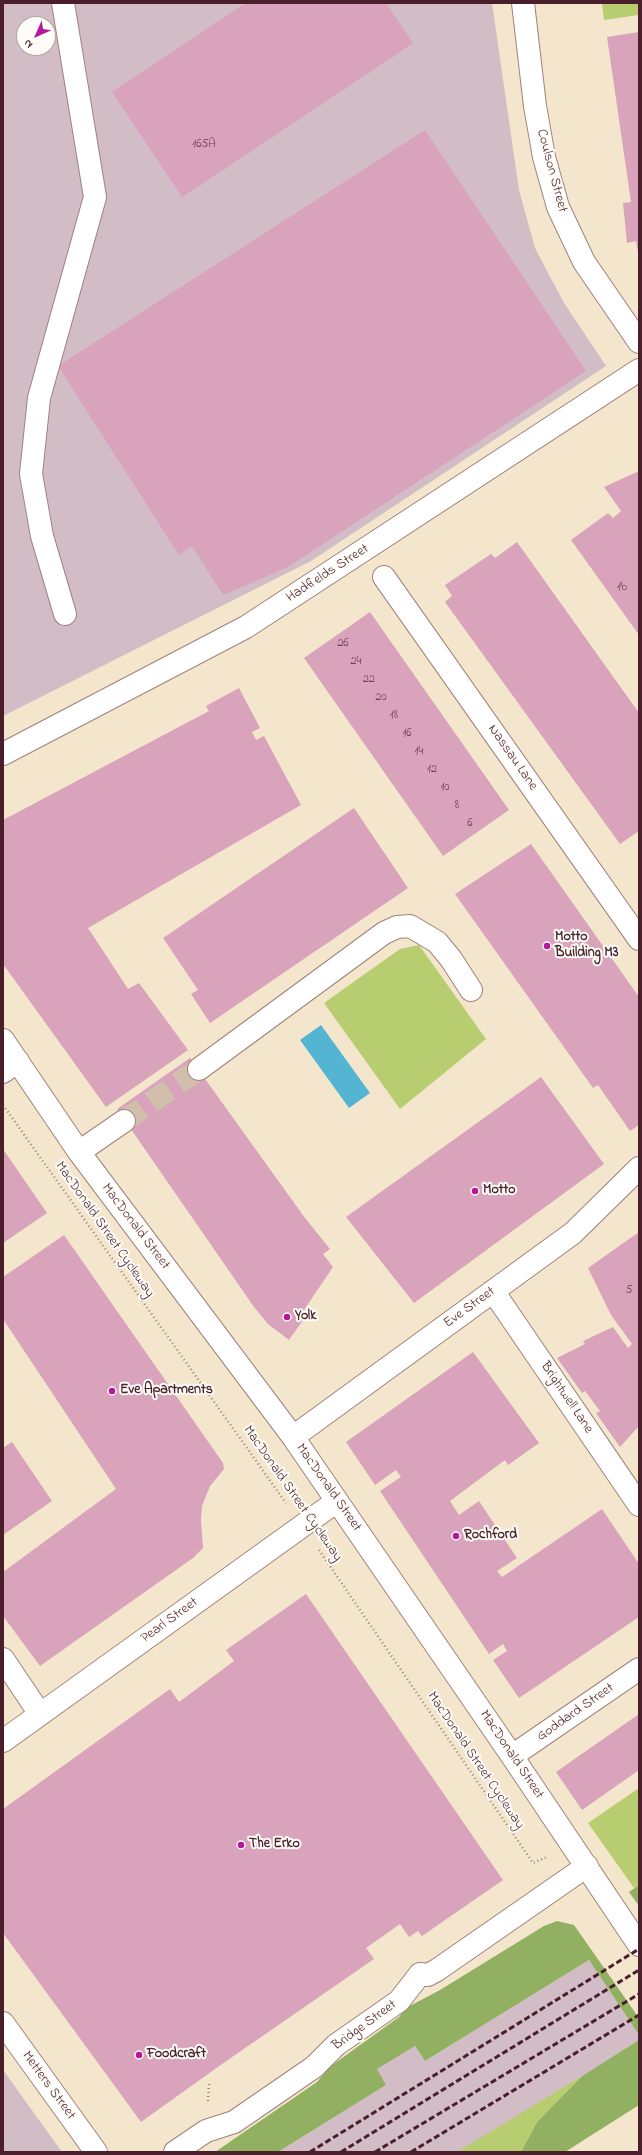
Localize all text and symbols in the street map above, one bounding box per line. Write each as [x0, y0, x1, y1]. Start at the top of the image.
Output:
north arrow [16, 16, 56, 56]
text: N [20, 35, 37, 52]
street label: Coulson Street [532, 128, 570, 214]
house number: 165A [192, 138, 216, 152]
street label: Hadfields Street [284, 541, 372, 607]
house number: 1b [617, 581, 627, 595]
house number: 26 [337, 637, 349, 651]
house number: 24 [351, 655, 361, 669]
house number: 22 [363, 673, 375, 687]
house number: 20 [375, 691, 387, 705]
house number: 18 [390, 709, 398, 723]
street label: Nassau Lane [483, 722, 541, 794]
house number: 16 [402, 727, 412, 741]
house number: 14 [415, 745, 423, 759]
house number: 12 [427, 763, 437, 777]
house number: 10 [441, 781, 449, 795]
house number: 8 [455, 799, 459, 813]
house number: 6 [467, 817, 473, 831]
place label: Motto Building M3 [555, 930, 619, 962]
marker: Motto Building M3 [542, 941, 552, 951]
street label: MacDonald Street Cycleway [51, 1159, 157, 1301]
street label: MacDonald Street [97, 1181, 173, 1273]
place label: Motto [483, 1183, 515, 1199]
marker: Motto [470, 1186, 480, 1196]
street label: Eve Street [441, 1284, 499, 1332]
house number: 5 [626, 1284, 632, 1298]
place label: Yolk [295, 1309, 316, 1325]
marker: Yolk [282, 1312, 292, 1322]
street label: Brightwell Lane [536, 1359, 596, 1437]
place label: Eve Apartments [120, 1383, 213, 1399]
marker: Eve Apartments [107, 1386, 117, 1396]
street label: MacDonald Street Cycleway [239, 1423, 345, 1565]
street label: MacDonald Street [291, 1441, 365, 1535]
place label: Rochford [464, 1528, 517, 1544]
marker: Rochford [451, 1531, 461, 1541]
street label: Pearl Street [138, 1595, 202, 1647]
street label: Goddard Street [534, 1680, 618, 1746]
street label: MacDonald Street Cycleway [423, 1689, 527, 1833]
street label: MacDonald Street [475, 1707, 547, 1803]
place label: The Erko [249, 1837, 300, 1853]
marker: The Erko [236, 1840, 246, 1850]
street label: Bridge Street [330, 1997, 400, 2055]
place label: Foodcraft [147, 2047, 206, 2063]
street label: Metters Street [17, 2048, 79, 2124]
marker: Foodcraft [134, 2050, 144, 2060]

